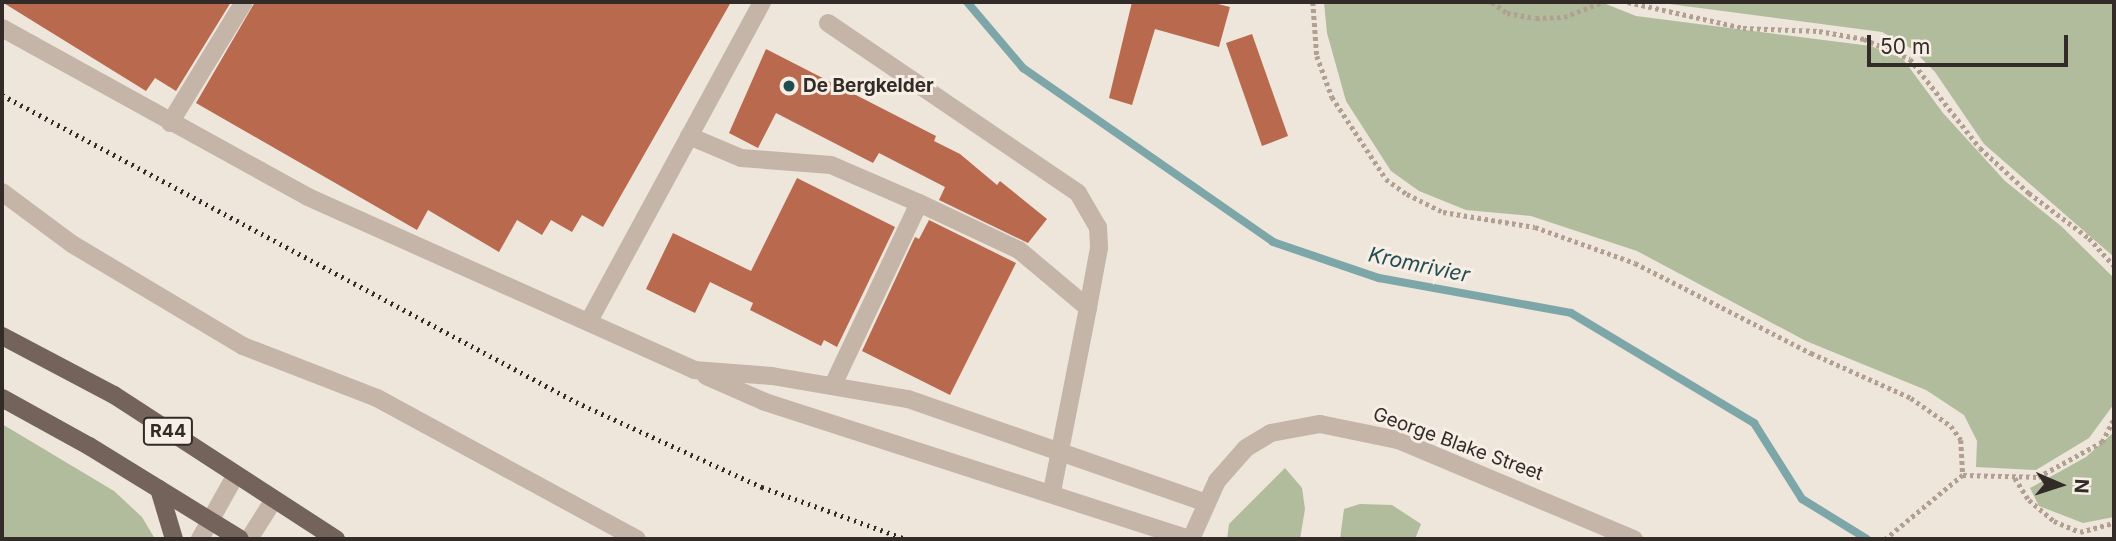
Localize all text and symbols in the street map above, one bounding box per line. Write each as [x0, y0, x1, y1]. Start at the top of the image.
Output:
scale bar [1871, 21, 2072, 65]
text: 50 m [1880, 34, 1930, 59]
place label: De Bergkelder [803, 75, 934, 97]
marker: De Bergkelder [781, 78, 797, 94]
water label: Kromrivier [1366, 242, 1472, 288]
street label: George Blake Street [1370, 403, 1546, 485]
road number: R44 [142, 416, 194, 446]
north arrow [2025, 450, 2095, 520]
text: N [2070, 478, 2093, 494]

